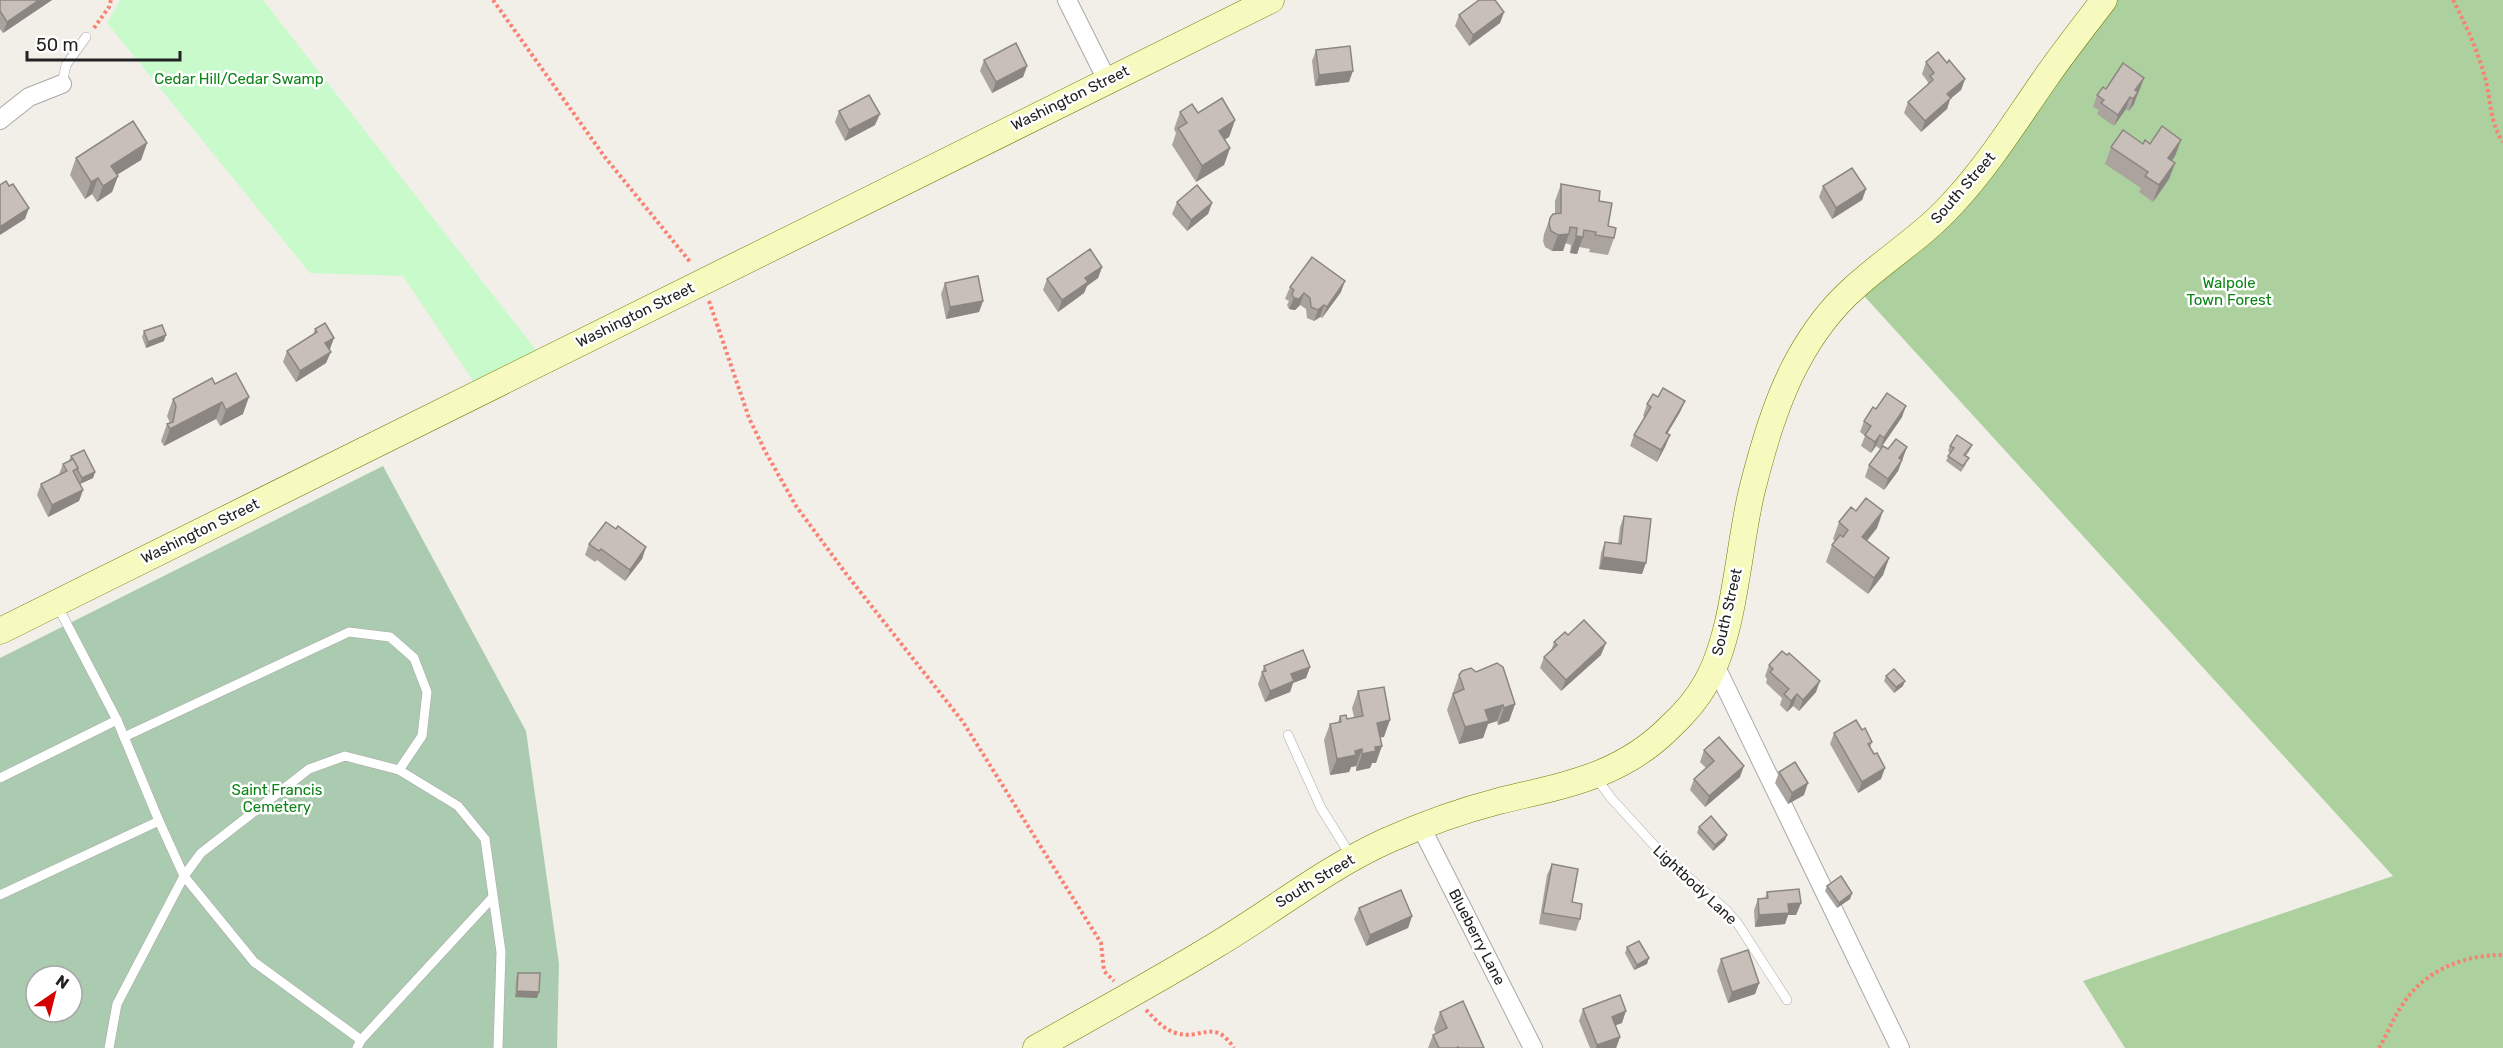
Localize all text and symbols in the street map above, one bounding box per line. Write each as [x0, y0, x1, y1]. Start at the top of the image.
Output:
scale bar [27, 24, 180, 62]
text: 50 m [36, 34, 79, 56]
street label: Washington Street [1008, 62, 1132, 134]
park label: Cedar Hill/Cedar Swamp [154, 70, 324, 88]
street label: South Street [1927, 148, 1999, 227]
park label: Walpole Town Forest [2186, 274, 2272, 309]
street label: Washington Street [573, 279, 697, 351]
street label: Washington Street [138, 495, 262, 567]
street label: South Street [1708, 566, 1746, 657]
park label: Saint Francis Cemetery [232, 781, 323, 816]
street label: Lightbody Lane [1649, 842, 1741, 928]
street label: South Street [1272, 850, 1358, 912]
street label: Blueberry Lane [1445, 886, 1509, 988]
north arrow [24, 964, 84, 1024]
text: N [52, 971, 72, 993]

